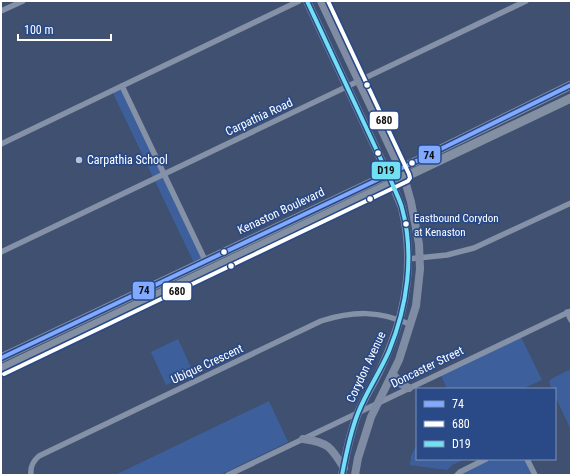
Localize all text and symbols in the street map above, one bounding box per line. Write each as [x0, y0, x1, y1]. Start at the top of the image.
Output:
scale bar [18, 16, 111, 42]
text: 100 m [24, 23, 54, 37]
unlabelled marker [362, 80, 372, 90]
street label: Carpathia Road [223, 95, 295, 139]
line badge: 680 [369, 111, 399, 130]
text: 680 [376, 114, 393, 127]
line badge: 74 [418, 145, 441, 164]
unlabelled marker [373, 148, 383, 158]
text: 74 [423, 149, 435, 162]
place label: Carpathia School [87, 153, 168, 167]
marker: Carpathia School [74, 155, 84, 165]
unlabelled marker [407, 158, 417, 168]
line badge: D19 [371, 161, 401, 180]
text: D19 [377, 164, 395, 177]
street label: Kenaston Boulevard [235, 185, 327, 237]
unlabelled marker [365, 194, 375, 204]
place label: Eastbound Corydon at Kenaston [414, 212, 499, 239]
marker: Eastbound Corydon at Kenaston [401, 219, 411, 229]
unlabelled marker [219, 247, 229, 257]
unlabelled marker [226, 261, 236, 271]
line badge: 74 [132, 281, 155, 300]
line badge: 680 [162, 282, 192, 301]
text: 74 [138, 284, 150, 297]
text: 680 [169, 285, 186, 298]
street label: Corydon Avenue [343, 329, 389, 405]
street label: Ubique Crescent [169, 341, 246, 387]
street label: Doncaster Street [388, 343, 466, 391]
legend [416, 388, 556, 460]
text: 74 [452, 397, 464, 411]
text: 680 [452, 417, 470, 431]
text: D19 [452, 437, 471, 451]

